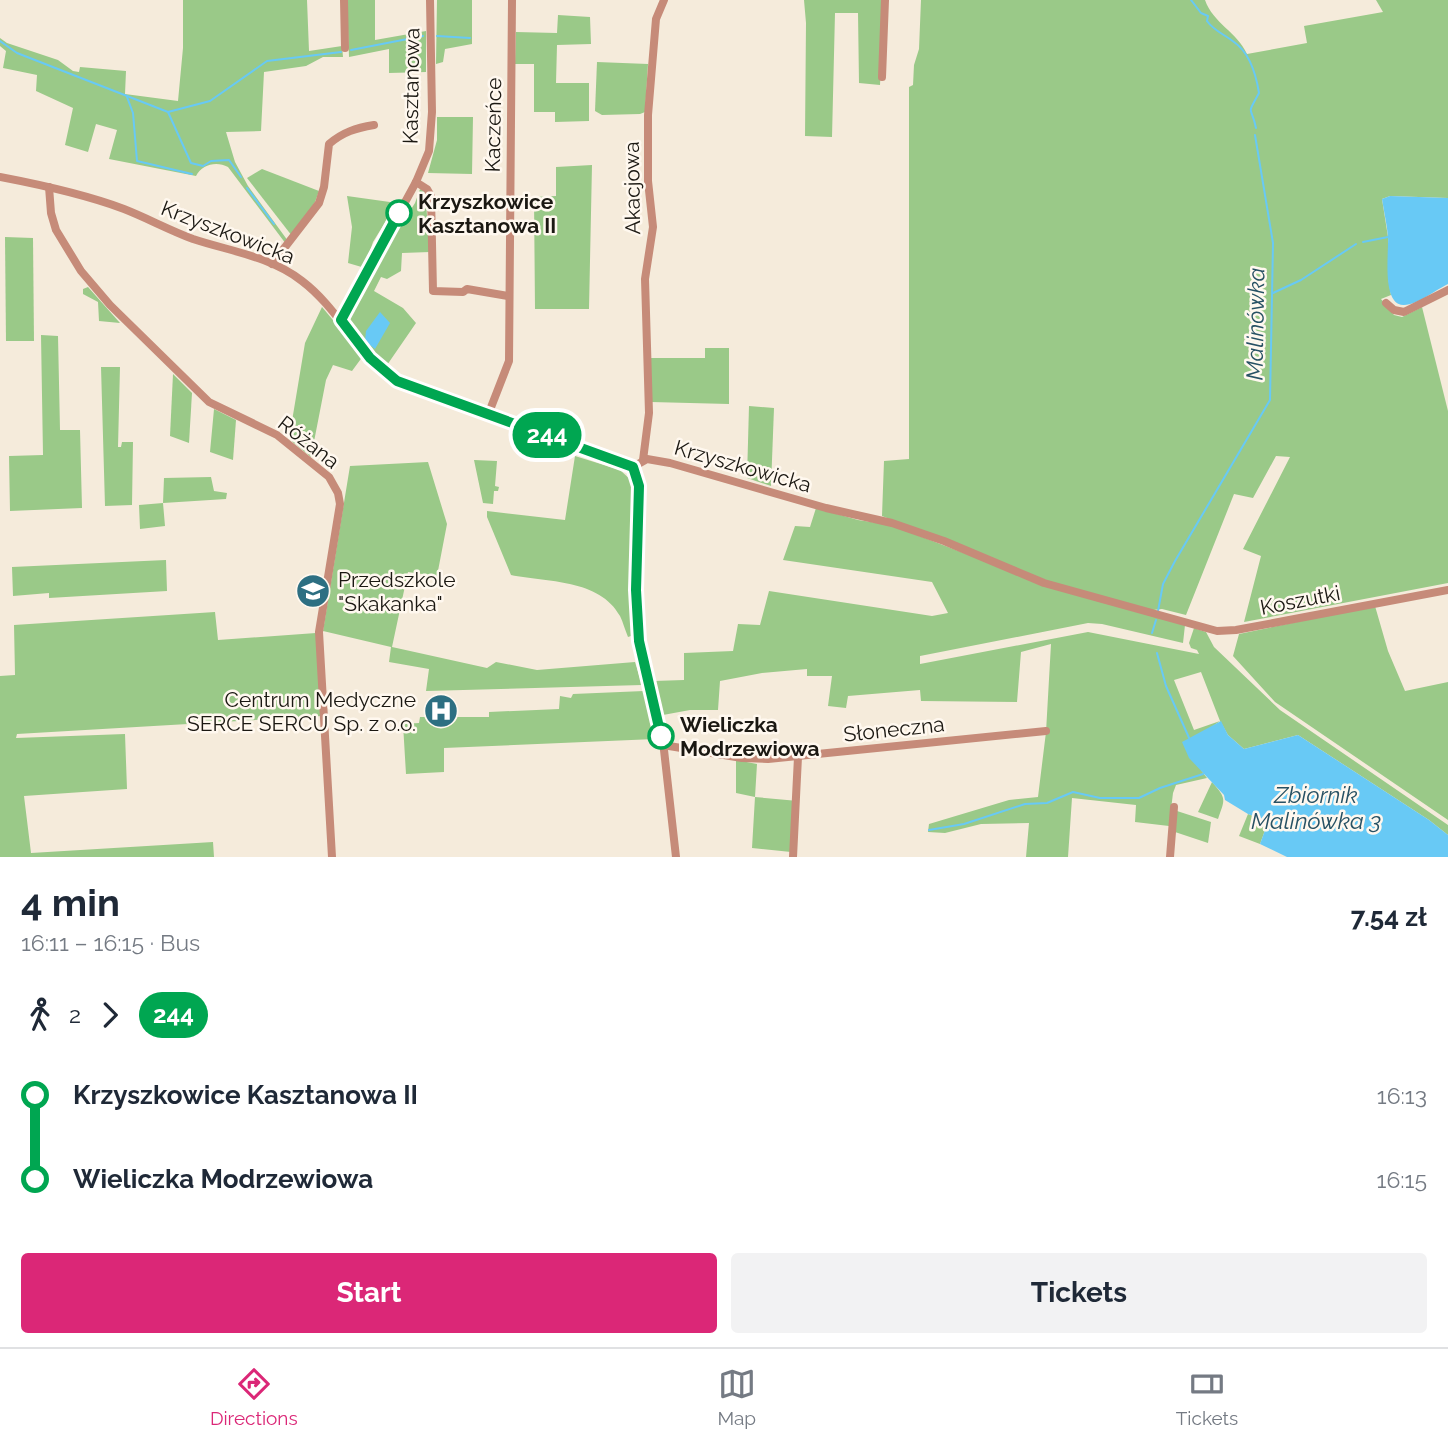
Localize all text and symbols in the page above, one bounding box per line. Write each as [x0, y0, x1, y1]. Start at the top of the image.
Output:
street label: Kasztanowa [397, 28, 425, 144]
street label: Kaczeńce [480, 77, 506, 173]
street label: Akacjowa [619, 141, 645, 235]
place label: Krzyszkowice Kasztanowa II [418, 189, 556, 238]
street label: Krzyszkowicka [158, 195, 298, 269]
marker: Krzyszkowice Kasztanowa II [386, 200, 412, 226]
water label: Malinówka [1241, 267, 1269, 381]
street label: Różana [273, 410, 345, 474]
line badge: 244 [507, 412, 587, 458]
text: 244 [527, 420, 567, 449]
street label: Krzyszkowicka [672, 435, 814, 497]
place label: Przedszkole "Skakanka" [338, 567, 456, 616]
school or university icon: Przedszkole "Skakanka" [294, 572, 332, 610]
street label: Koszutki [1258, 580, 1342, 620]
place label: Centrum Medyczne SERCE SERCU Sp. z o.o. [187, 687, 416, 736]
hospital icon: Centrum Medyczne SERCE SERCU Sp. z o.o. [422, 692, 460, 730]
street label: Słoneczna [842, 711, 946, 747]
place label: Wieliczka Modrzewiowa [680, 712, 820, 761]
marker: Wieliczka Modrzewiowa [648, 723, 674, 749]
water label: Zbiornik Malinówka 3 [1251, 781, 1381, 834]
text: 4 min [21, 880, 120, 925]
text: 7.54 zł [1351, 902, 1427, 932]
text: 16:11 – 16:15 · Bus [21, 929, 200, 956]
icon: walk [21, 996, 59, 1034]
icon: forward [91, 996, 129, 1034]
text: 244 [153, 1000, 194, 1029]
text: 2 [69, 1001, 81, 1028]
text: Krzyszkowice Kasztanowa II [73, 1080, 418, 1110]
text: 16:13 [1377, 1082, 1427, 1109]
text: Wieliczka Modrzewiowa [73, 1164, 373, 1194]
text: 16:15 [1377, 1166, 1427, 1193]
button: Start [21, 1253, 717, 1333]
button: Tickets [731, 1253, 1427, 1333]
tab: Directions [210, 1365, 298, 1429]
tab: Map [717, 1365, 756, 1429]
tab: Tickets [1176, 1365, 1238, 1429]

